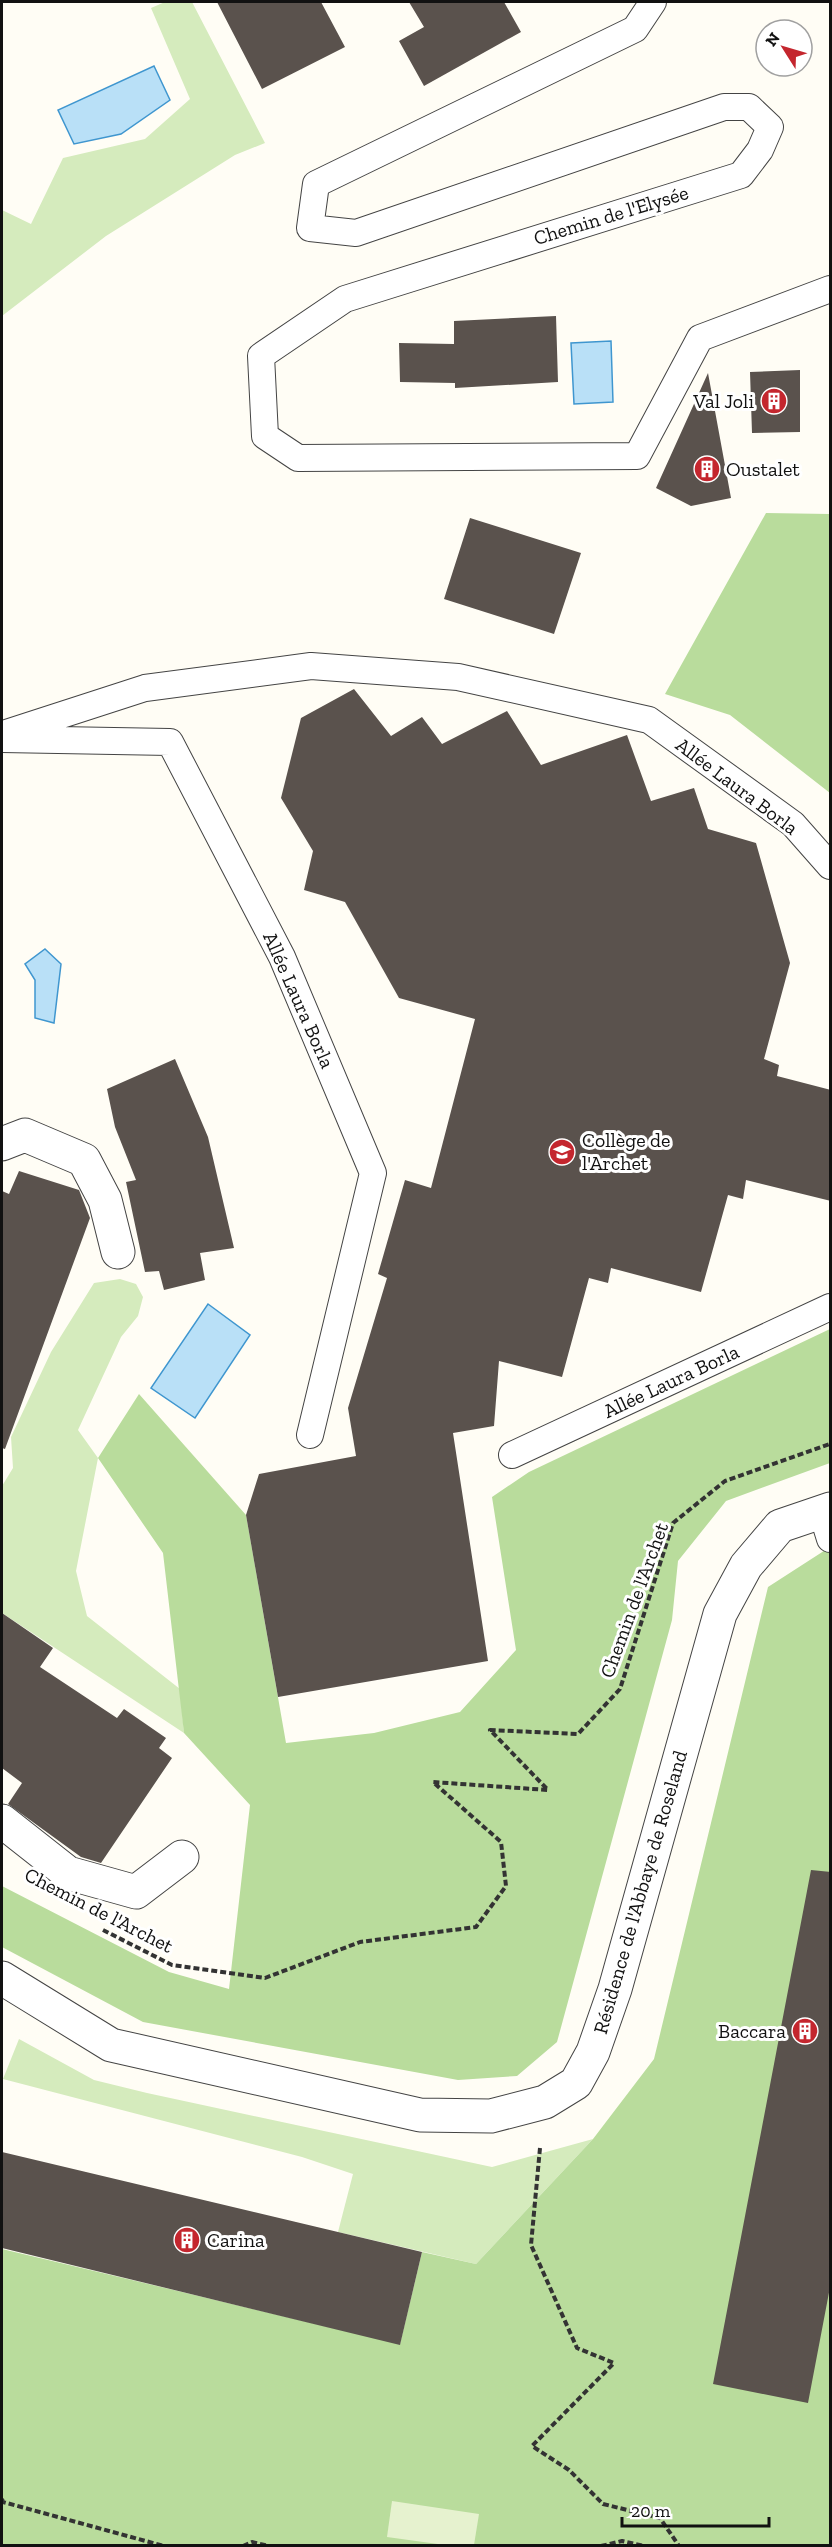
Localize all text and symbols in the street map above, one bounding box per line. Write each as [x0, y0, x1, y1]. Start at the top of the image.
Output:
north arrow [754, 18, 814, 78]
text: N [761, 29, 784, 50]
street label: Chemin de l'Elysée [531, 180, 691, 250]
building icon: Val Joli [759, 386, 789, 416]
place label: Val Joli [692, 389, 754, 413]
building icon: Oustalet [692, 454, 722, 484]
place label: Oustalet [726, 457, 800, 481]
street label: Allée Laura Borla [671, 732, 803, 840]
street label: Allée Laura Borla [258, 928, 340, 1072]
place label: Collège de l'Archet [582, 1128, 671, 1175]
school or university icon: Collège de l'Archet [547, 1137, 577, 1167]
street label: Allée Laura Borla [599, 1339, 743, 1423]
street label: Chemin de l'Archet [595, 1518, 673, 1681]
street label: Résidence de l'Abbaye de Roseland [588, 1747, 692, 2037]
street label: Chemin de l'Archet [21, 1862, 178, 1958]
building icon: Baccara [790, 2016, 820, 2046]
place label: Baccara [718, 2019, 786, 2043]
building icon: Carina [172, 2225, 202, 2255]
place label: Carina [207, 2228, 265, 2252]
scale bar [622, 2490, 769, 2528]
text: 20 m [631, 2500, 671, 2522]

